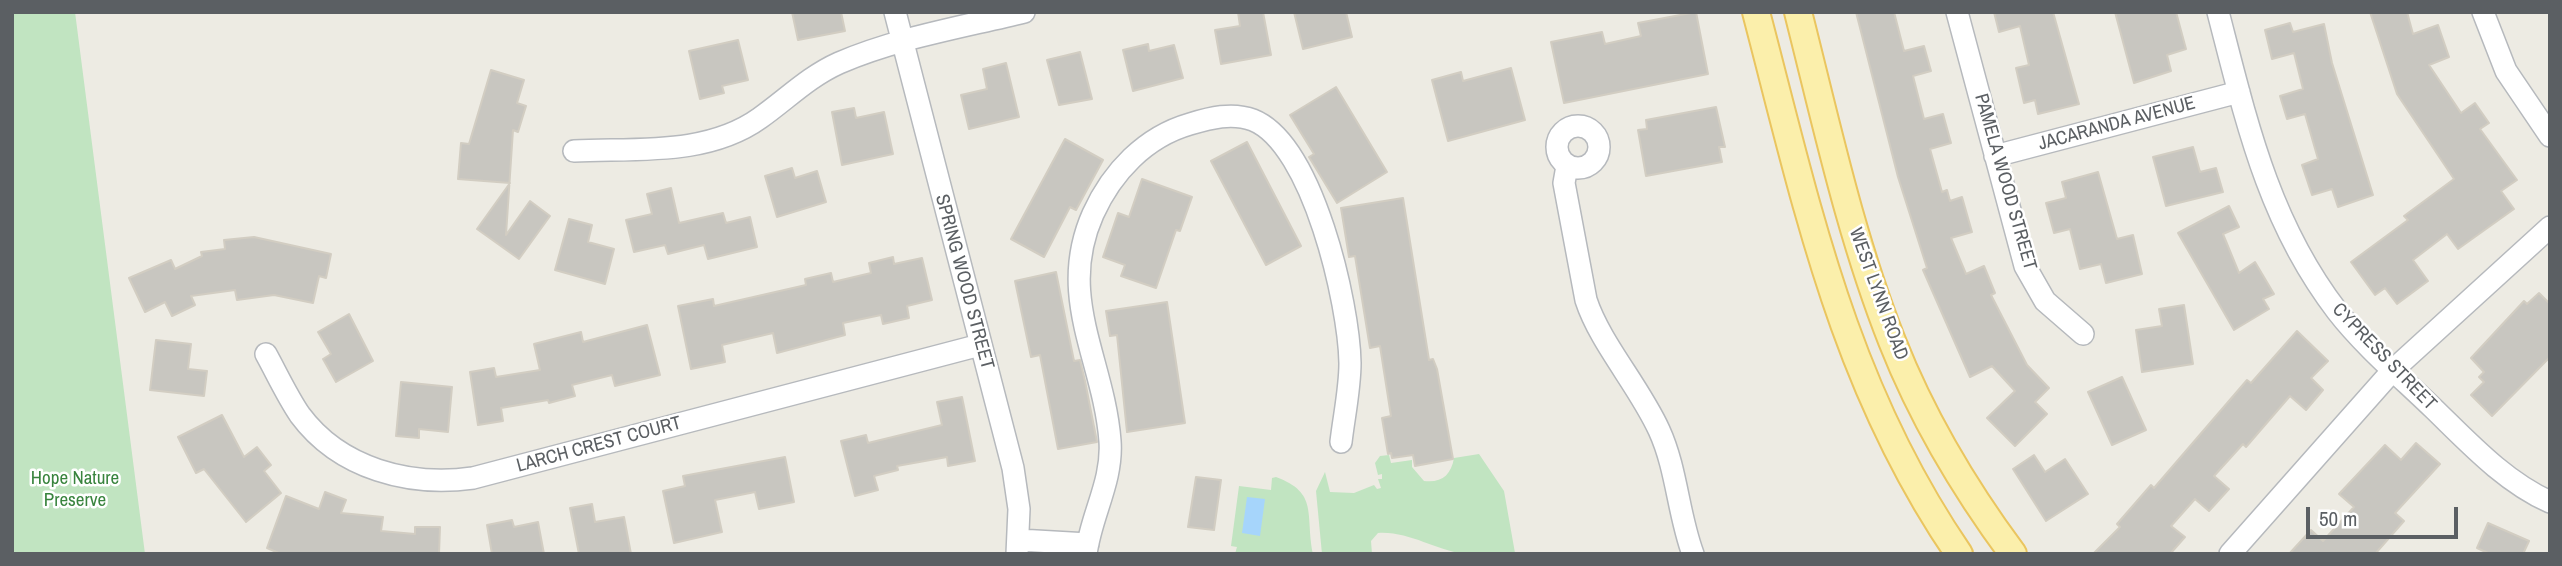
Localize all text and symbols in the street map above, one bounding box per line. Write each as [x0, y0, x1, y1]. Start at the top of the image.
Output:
street label: PAMELA WOOD STREET [1969, 91, 2041, 273]
street label: JACARANDA AVENUE [2036, 92, 2198, 156]
street label: SPRING WOOD STREET [930, 192, 998, 372]
street label: WEST LYNN ROAD [1844, 225, 1912, 363]
street label: CYPRESS STREET [2327, 299, 2441, 415]
street label: LARCH CREST COURT [514, 412, 684, 478]
park label: Hope Nature Preserve [31, 468, 119, 512]
scale bar [2310, 492, 2462, 536]
text: 50 m [2319, 504, 2357, 533]

